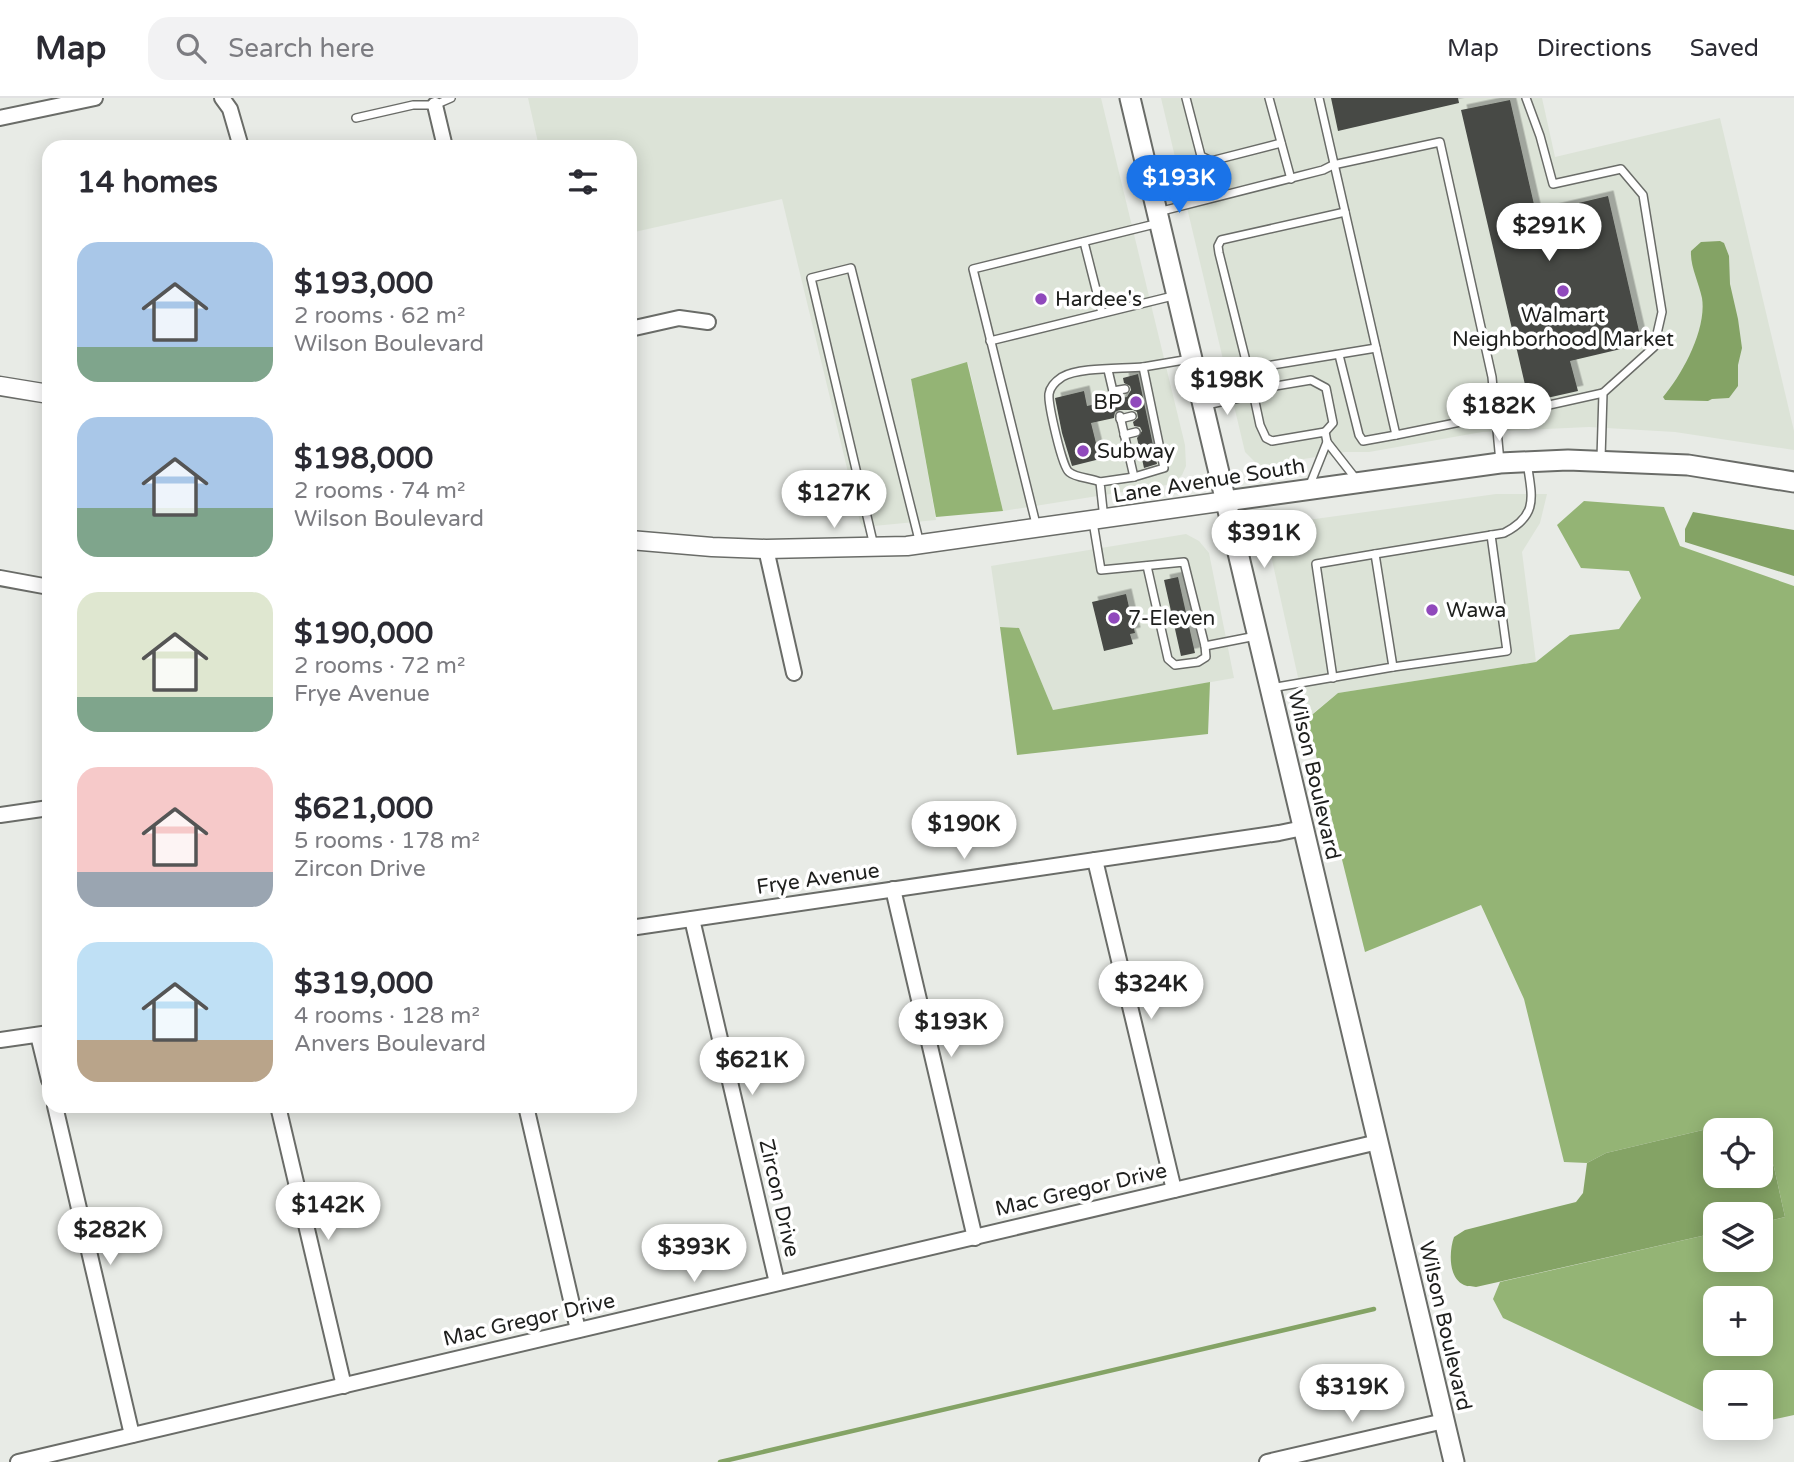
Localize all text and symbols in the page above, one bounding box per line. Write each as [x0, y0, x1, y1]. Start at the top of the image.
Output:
search box [148, 17, 638, 80]
text: Map [35, 29, 106, 68]
icon: search [172, 29, 210, 67]
text: Search here [228, 33, 374, 64]
text: Map [1447, 34, 1499, 63]
text: Directions [1537, 34, 1652, 63]
text: Saved [1690, 34, 1759, 63]
pin: $193K [1130, 156, 1228, 215]
icon: filters [564, 163, 602, 201]
text: 14 homes [77, 164, 218, 201]
text: $193K [1143, 164, 1215, 192]
pin: $291K [1500, 204, 1598, 263]
text: $291K [1513, 212, 1585, 240]
text: $193,000 [294, 265, 433, 302]
icon: home [133, 270, 217, 354]
marker: Walmart Neighborhood Market [1555, 283, 1571, 299]
place label: Hardee's [1055, 287, 1142, 312]
marker: Hardee's [1033, 291, 1049, 307]
text: 2 rooms · 62 m² [294, 302, 465, 330]
place label: Walmart Neighborhood Market [1452, 303, 1674, 352]
text: Wilson Boulevard [294, 330, 484, 358]
pin: $198K [1178, 358, 1276, 417]
text: $198K [1191, 366, 1263, 394]
pin: $182K [1450, 384, 1548, 443]
place label: BP [1093, 390, 1122, 415]
text: $182K [1463, 392, 1535, 420]
marker: BP [1128, 394, 1144, 410]
place label: Subway [1097, 439, 1175, 464]
text: $198,000 [294, 440, 433, 477]
marker: Subway [1075, 443, 1091, 459]
icon: home [133, 445, 217, 529]
street label: Lane Avenue South [1111, 453, 1307, 509]
pin: $127K [785, 470, 883, 530]
text: 2 rooms · 74 m² [294, 477, 465, 505]
text: $127K [798, 479, 870, 507]
text: Wilson Boulevard [294, 505, 484, 533]
pin: $391K [1215, 510, 1313, 570]
text: $391K [1228, 519, 1300, 547]
place label: Wawa [1446, 598, 1506, 623]
marker: Wawa [1424, 602, 1440, 618]
place label: 7-Eleven [1128, 606, 1215, 631]
marker: 7-Eleven [1106, 610, 1122, 626]
text: $190,000 [294, 615, 433, 652]
icon: home [133, 620, 217, 704]
text: 2 rooms · 72 m² [294, 652, 465, 680]
text: Frye Avenue [294, 680, 430, 708]
street label: Wilson Boulevard [1282, 688, 1346, 862]
text: $621,000 [294, 790, 433, 827]
icon: home [133, 795, 217, 879]
pin: $190K [915, 802, 1013, 861]
text: $190K [928, 810, 1000, 838]
text: 5 rooms · 178 m² [294, 827, 480, 855]
text: Zircon Drive [294, 855, 426, 883]
street label: Frye Avenue [755, 858, 881, 900]
pin: $324K [1102, 962, 1200, 1021]
text: $319,000 [294, 965, 433, 1002]
icon: home [133, 970, 217, 1054]
text: $324K [1115, 970, 1187, 998]
pin: $193K [902, 1000, 1000, 1059]
text: 4 rooms · 128 m² [294, 1002, 480, 1030]
text: $193K [915, 1008, 987, 1036]
text: Anvers Boulevard [294, 1030, 486, 1058]
pin: $621K [703, 1038, 801, 1097]
text: $621K [716, 1046, 788, 1074]
map controls [1703, 1118, 1773, 1440]
button: locate [1703, 1118, 1773, 1188]
street label: Zircon Drive [753, 1137, 805, 1259]
street label: Mac Gregor Drive [993, 1158, 1169, 1222]
pin: $142K [279, 1182, 377, 1242]
text: $142K [292, 1191, 364, 1219]
button: layers [1703, 1202, 1773, 1272]
pin: $282K [61, 1208, 159, 1267]
text: $282K [74, 1216, 146, 1244]
pin: $393K [645, 1224, 743, 1284]
text: $393K [658, 1233, 730, 1261]
street label: Wilson Boulevard [1413, 1239, 1477, 1413]
button: + [1703, 1286, 1773, 1356]
street label: Mac Gregor Drive [441, 1288, 617, 1352]
pin: $319K [1303, 1364, 1401, 1424]
button: − [1703, 1370, 1773, 1440]
text: $319K [1316, 1373, 1388, 1401]

